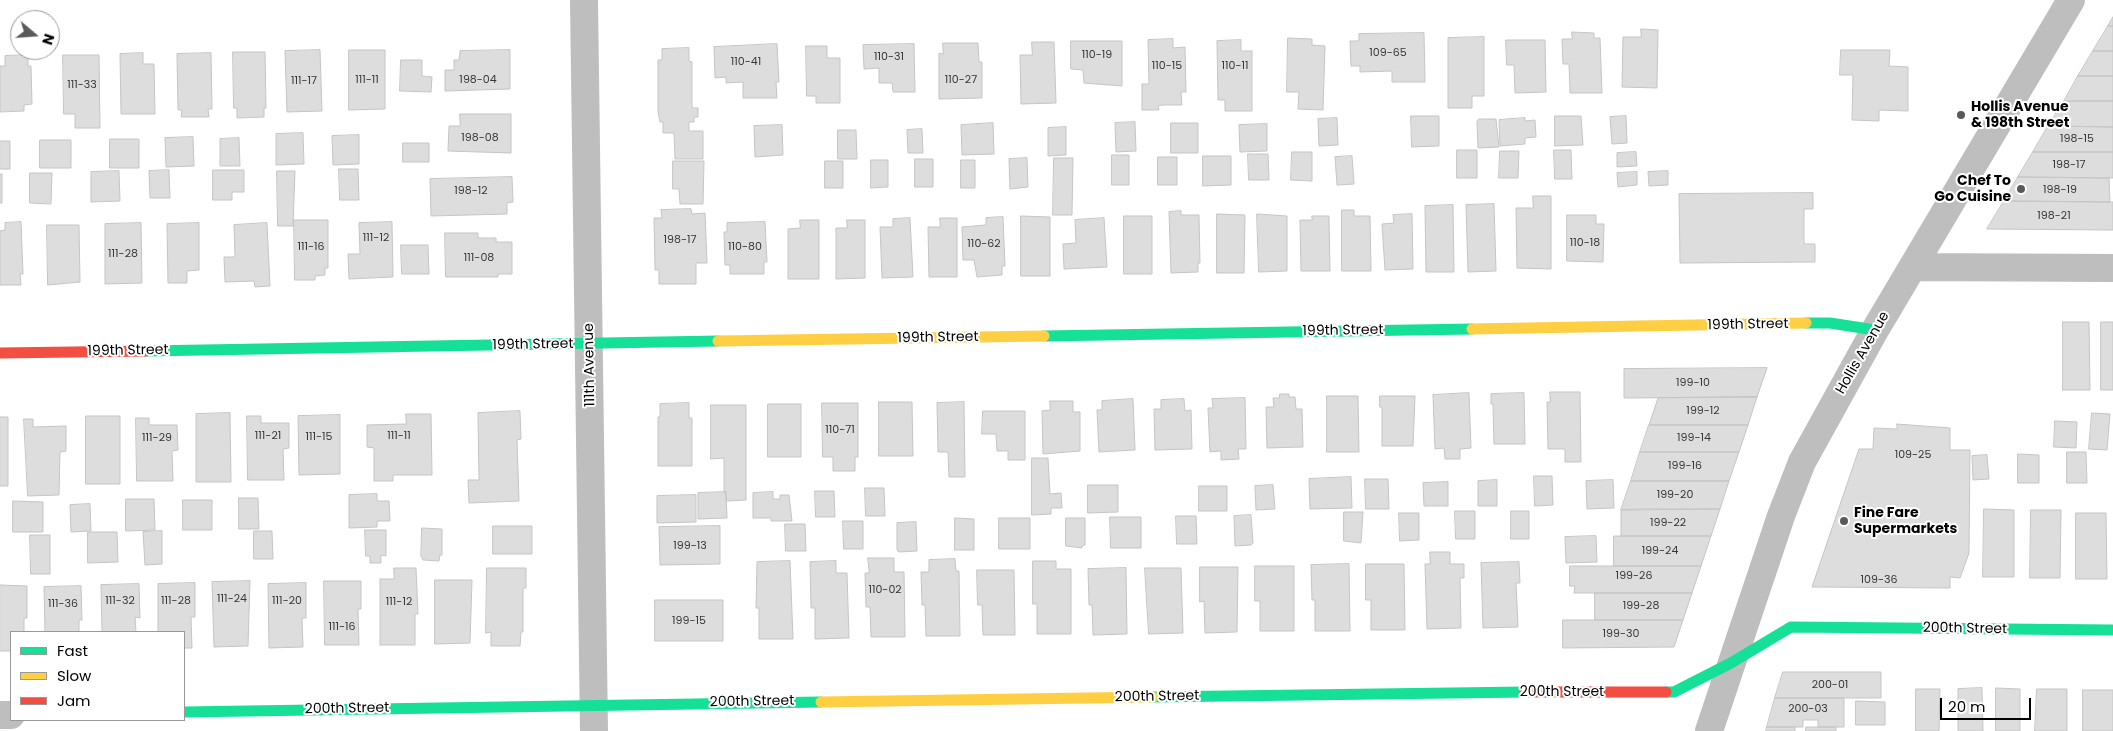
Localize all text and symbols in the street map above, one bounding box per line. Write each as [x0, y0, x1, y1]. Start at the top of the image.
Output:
north arrow [10, 10, 60, 60]
text: N [37, 31, 59, 47]
house number: 109-65 [1369, 46, 1407, 60]
house number: 110-19 [1082, 48, 1112, 62]
house number: 110-31 [874, 50, 904, 64]
house number: 110-41 [731, 55, 761, 69]
house number: 110-15 [1152, 59, 1182, 73]
house number: 110-11 [1221, 59, 1249, 73]
house number: 111-11 [355, 73, 379, 87]
house number: 198-04 [459, 73, 497, 87]
house number: 110-27 [945, 73, 977, 87]
house number: 111-17 [291, 74, 317, 88]
house number: 111-33 [67, 78, 97, 92]
place label: Hollis Avenue & 198th Street [1971, 99, 2069, 132]
marker: Hollis Avenue & 198th Street [1955, 109, 1967, 121]
house number: 198-08 [461, 131, 499, 145]
house number: 198-15 [2060, 132, 2094, 146]
house number: 198-17 [2053, 158, 2085, 172]
place label: Chef To Go Cuisine [1934, 173, 2011, 206]
marker: Chef To Go Cuisine [2015, 183, 2027, 195]
house number: 198-19 [2043, 183, 2077, 197]
house number: 198-12 [454, 184, 488, 198]
house number: 198-21 [2037, 209, 2071, 223]
house number: 111-12 [363, 231, 389, 245]
house number: 198-17 [664, 233, 696, 247]
house number: 110-18 [1570, 236, 1600, 250]
house number: 110-62 [967, 237, 1001, 251]
house number: 111-16 [297, 240, 325, 254]
house number: 110-80 [728, 240, 762, 254]
house number: 111-28 [108, 247, 138, 261]
house number: 111-08 [464, 251, 494, 265]
street label: Hollis Avenue [1833, 309, 1893, 397]
street label: 199th Street [1707, 316, 1789, 334]
street label: 199th Street [1302, 322, 1384, 340]
street label: 111th Avenue [581, 323, 599, 407]
street label: 199th Street [897, 329, 979, 347]
street label: 199th Street [492, 336, 574, 354]
street label: 199th Street [87, 342, 169, 360]
house number: 199-10 [1676, 376, 1710, 390]
house number: 199-12 [1686, 404, 1720, 418]
house number: 110-71 [825, 423, 855, 437]
house number: 111-21 [255, 429, 281, 443]
house number: 111-11 [387, 429, 411, 443]
house number: 111-15 [305, 430, 333, 444]
house number: 111-29 [142, 431, 172, 445]
house number: 199-14 [1677, 431, 1711, 445]
house number: 109-25 [1895, 448, 1931, 462]
house number: 199-16 [1668, 459, 1702, 473]
house number: 199-20 [1657, 488, 1693, 502]
place label: Fine Fare Supermarkets [1854, 505, 1957, 538]
marker: Fine Fare Supermarkets [1838, 515, 1850, 527]
house number: 199-22 [1650, 516, 1686, 530]
house number: 199-13 [673, 539, 707, 553]
house number: 199-24 [1642, 544, 1678, 558]
house number: 199-26 [1616, 569, 1652, 583]
house number: 109-36 [1861, 573, 1897, 587]
house number: 110-02 [868, 583, 902, 597]
house number: 111-24 [217, 592, 247, 606]
house number: 111-32 [105, 594, 135, 608]
house number: 111-28 [161, 594, 191, 608]
house number: 111-20 [272, 594, 302, 608]
house number: 111-12 [386, 595, 412, 609]
house number: 111-36 [48, 597, 78, 611]
house number: 199-28 [1623, 599, 1659, 613]
house number: 199-15 [672, 614, 706, 628]
house number: 111-16 [328, 620, 356, 634]
street label: 200th Street [1923, 620, 2007, 638]
house number: 199-30 [1603, 627, 1639, 641]
legend [10, 631, 185, 721]
text: Fast [57, 640, 88, 661]
text: Slow [57, 665, 91, 686]
house number: 200-01 [1812, 678, 1848, 692]
street label: 200th Street [1520, 684, 1604, 700]
street label: 200th Street [1115, 688, 1199, 706]
scale bar [1943, 688, 2034, 720]
text: Jam [57, 690, 91, 711]
street label: 200th Street [710, 693, 794, 711]
text: 20 m [1948, 696, 1986, 717]
street label: 200th Street [305, 700, 389, 718]
house number: 200-03 [1788, 702, 1828, 716]

